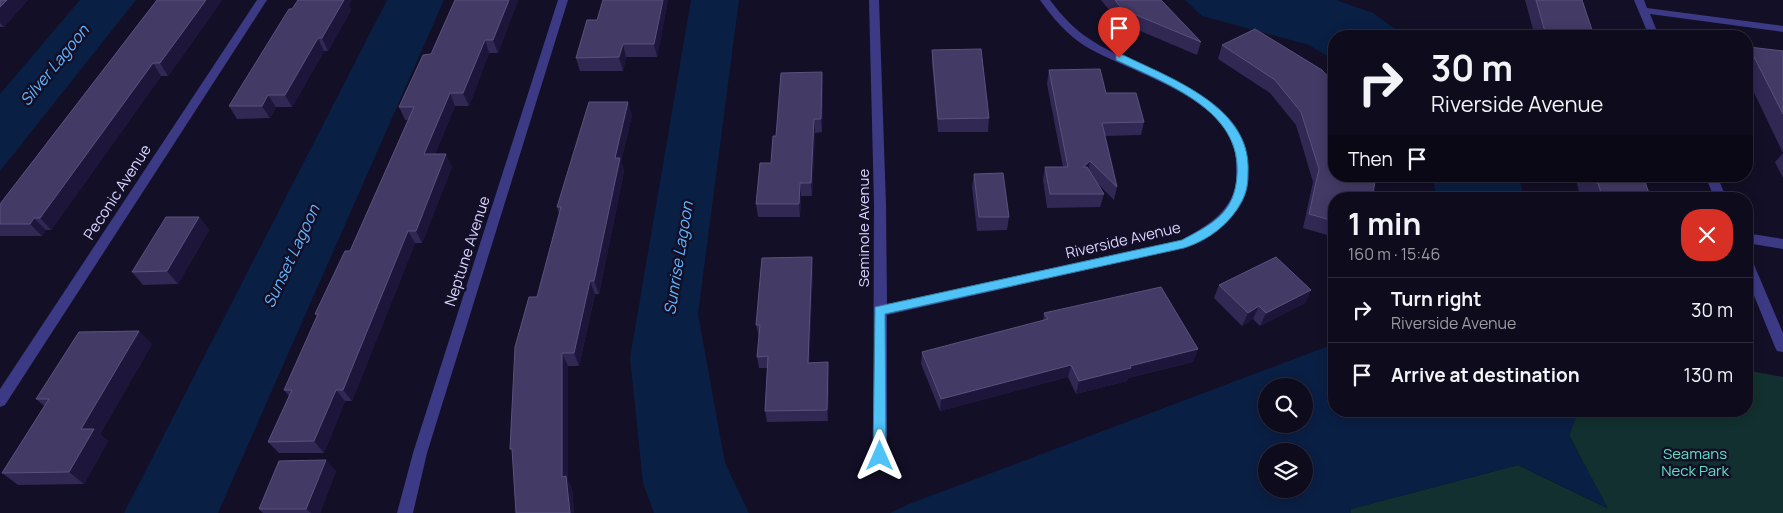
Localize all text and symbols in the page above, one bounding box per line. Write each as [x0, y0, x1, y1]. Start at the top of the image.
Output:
pin [1098, 7, 1140, 58]
icon: arrive [1105, 14, 1133, 42]
water label: Silver Lagoon [14, 19, 94, 110]
text: 30 m [1431, 44, 1513, 92]
icon: right [1348, 50, 1413, 115]
text: Riverside Avenue [1431, 89, 1603, 119]
street label: Peconic Avenue [78, 140, 156, 244]
icon: arrive [1403, 145, 1431, 173]
text: Then [1348, 146, 1393, 172]
street label: Seminole Avenue [853, 169, 874, 287]
street label: Neptune Avenue [439, 193, 495, 309]
water label: Sunrise Lagoon [658, 199, 698, 316]
water label: Sunset Lagoon [258, 201, 325, 311]
text: 1 min [1348, 203, 1421, 244]
button: close [1681, 209, 1733, 261]
street label: Riverside Avenue [1063, 216, 1183, 263]
text: 160 m · 15:46 [1348, 243, 1440, 265]
text: Turn right [1391, 286, 1481, 312]
icon: right [1348, 296, 1376, 324]
text: 30 m [1691, 297, 1733, 323]
text: Riverside Avenue [1391, 312, 1516, 334]
icon: arrive [1348, 361, 1376, 389]
text: Arrive at destination [1391, 362, 1580, 388]
text: 130 m [1684, 362, 1733, 388]
map controls [1258, 378, 1313, 498]
button: search [1258, 378, 1313, 433]
position arrow [853, 429, 905, 481]
button: layers [1258, 443, 1313, 498]
park label: Seamans Neck Park [1661, 443, 1729, 481]

